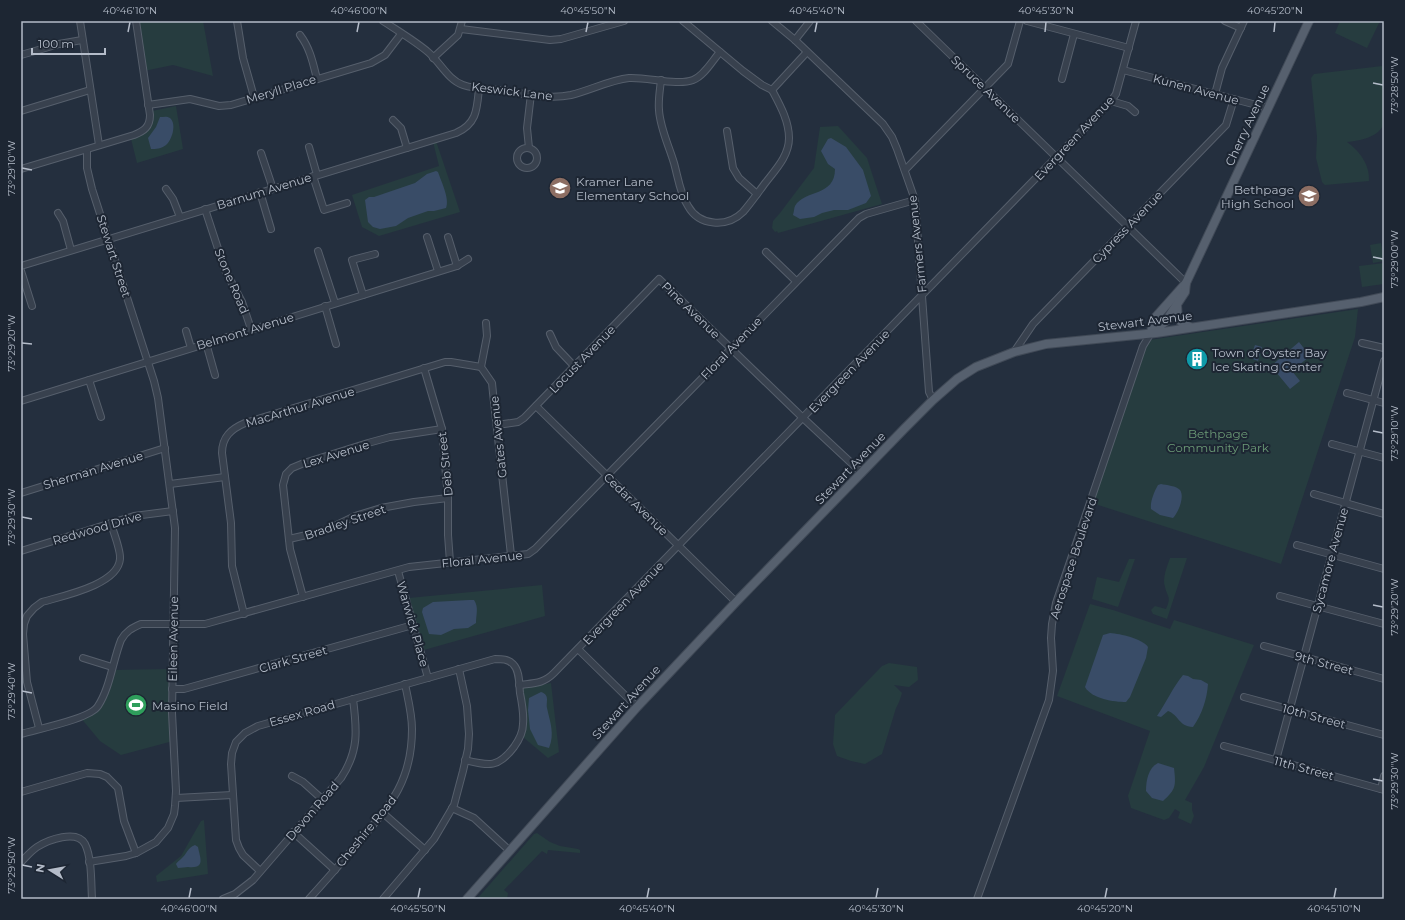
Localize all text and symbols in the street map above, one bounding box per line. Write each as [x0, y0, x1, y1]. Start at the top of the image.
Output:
text: 40°46'10"N [103, 4, 157, 17]
text: 40°46'00"N [331, 4, 387, 17]
text: 40°45'50"N [560, 4, 616, 17]
text: 40°45'40"N [789, 4, 845, 17]
text: 40°45'30"N [1018, 4, 1074, 17]
text: 40°45'20"N [1247, 4, 1303, 17]
scale bar [32, 30, 105, 56]
text: 100 m [38, 36, 74, 51]
street label: Spruce Avenue [948, 52, 1024, 126]
text: 73°28'50"W [1388, 56, 1401, 114]
street label: Kunen Avenue [1151, 70, 1241, 108]
street label: Meryll Place [244, 71, 318, 107]
street label: Keswick Lane [471, 79, 553, 103]
street label: Cherry Avenue [1222, 82, 1272, 168]
street label: Evergreen Avenue [1031, 93, 1117, 183]
text: 73°29'10"W [5, 140, 18, 196]
street label: Barnum Avenue [215, 169, 313, 213]
place label: Kramer Lane Elementary School [576, 174, 689, 203]
school or university icon: Kramer Lane Elementary School [547, 175, 573, 201]
place label: Bethpage High School [1221, 182, 1294, 211]
school or university icon: Bethpage High School [1296, 183, 1322, 209]
street label: Cypress Avenue [1089, 188, 1165, 266]
street label: Farmers Avenue [904, 194, 930, 294]
street label: Stewart Street [94, 213, 134, 299]
text: 73°29'00"W [1388, 230, 1401, 288]
street label: Stone Road [212, 246, 252, 316]
street label: Pine Avenue [659, 278, 723, 342]
street label: Stewart Avenue [1097, 308, 1193, 334]
street label: Belmont Avenue [194, 309, 296, 353]
text: 73°29'20"W [5, 314, 18, 372]
street label: Floral Avenue [697, 314, 765, 382]
street label: Locust Avenue [546, 322, 618, 396]
street label: Evergreen Avenue [805, 326, 893, 416]
place label: Town of Oyster Bay Ice Skating Center [1212, 345, 1327, 374]
building icon: Town of Oyster Bay Ice Skating Center [1184, 346, 1210, 372]
street label: MacArthur Avenue [244, 383, 356, 431]
street label: Gates Avenue [486, 395, 510, 479]
text: 73°29'10"W [1388, 405, 1401, 461]
park label: Bethpage Community Park [1167, 426, 1270, 455]
street label: Stewart Avenue [812, 429, 888, 507]
street label: Deb Street [434, 431, 456, 497]
street label: Lex Avenue [301, 437, 371, 471]
street label: Sherman Avenue [41, 448, 145, 492]
street label: Cedar Avenue [601, 469, 671, 539]
text: 73°29'30"W [5, 488, 18, 546]
street label: Aerospace Boulevard [1046, 495, 1100, 621]
street label: Bradley Street [302, 501, 388, 543]
street label: Sycamore Avenue [1309, 506, 1351, 614]
street label: Redwood Drive [51, 508, 143, 548]
street label: Floral Avenue [441, 547, 523, 571]
street label: Evergreen Avenue [579, 558, 667, 648]
text: 73°29'20"W [1388, 578, 1401, 636]
street label: Warwick Place [394, 579, 432, 669]
street label: Eileen Avenue [165, 596, 181, 682]
street label: Clark Street [257, 642, 329, 676]
street label: 9th Street [1293, 648, 1355, 678]
text: 73°29'40"W [5, 662, 18, 720]
street label: Stewart Avenue [589, 662, 663, 742]
sports icon: Masino Field [123, 692, 149, 718]
street label: Essex Road [267, 696, 337, 730]
place label: Masino Field [152, 698, 228, 713]
street label: 10th Street [1281, 700, 1347, 732]
text: 73°29'30"W [1388, 752, 1401, 810]
street label: 11th Street [1273, 753, 1336, 783]
street label: Devon Road [282, 778, 342, 844]
street label: Cheshire Road [333, 792, 399, 870]
text: 73°29'50"W [5, 837, 18, 893]
north arrow [30, 850, 70, 890]
text: N [32, 862, 48, 874]
text: 40°46'00"N [161, 902, 217, 915]
text: 40°45'50"N [390, 902, 446, 915]
text: 40°45'40"N [619, 902, 675, 915]
text: 40°45'30"N [848, 902, 904, 915]
text: 40°45'20"N [1077, 902, 1133, 915]
text: 40°45'10"N [1307, 902, 1361, 915]

